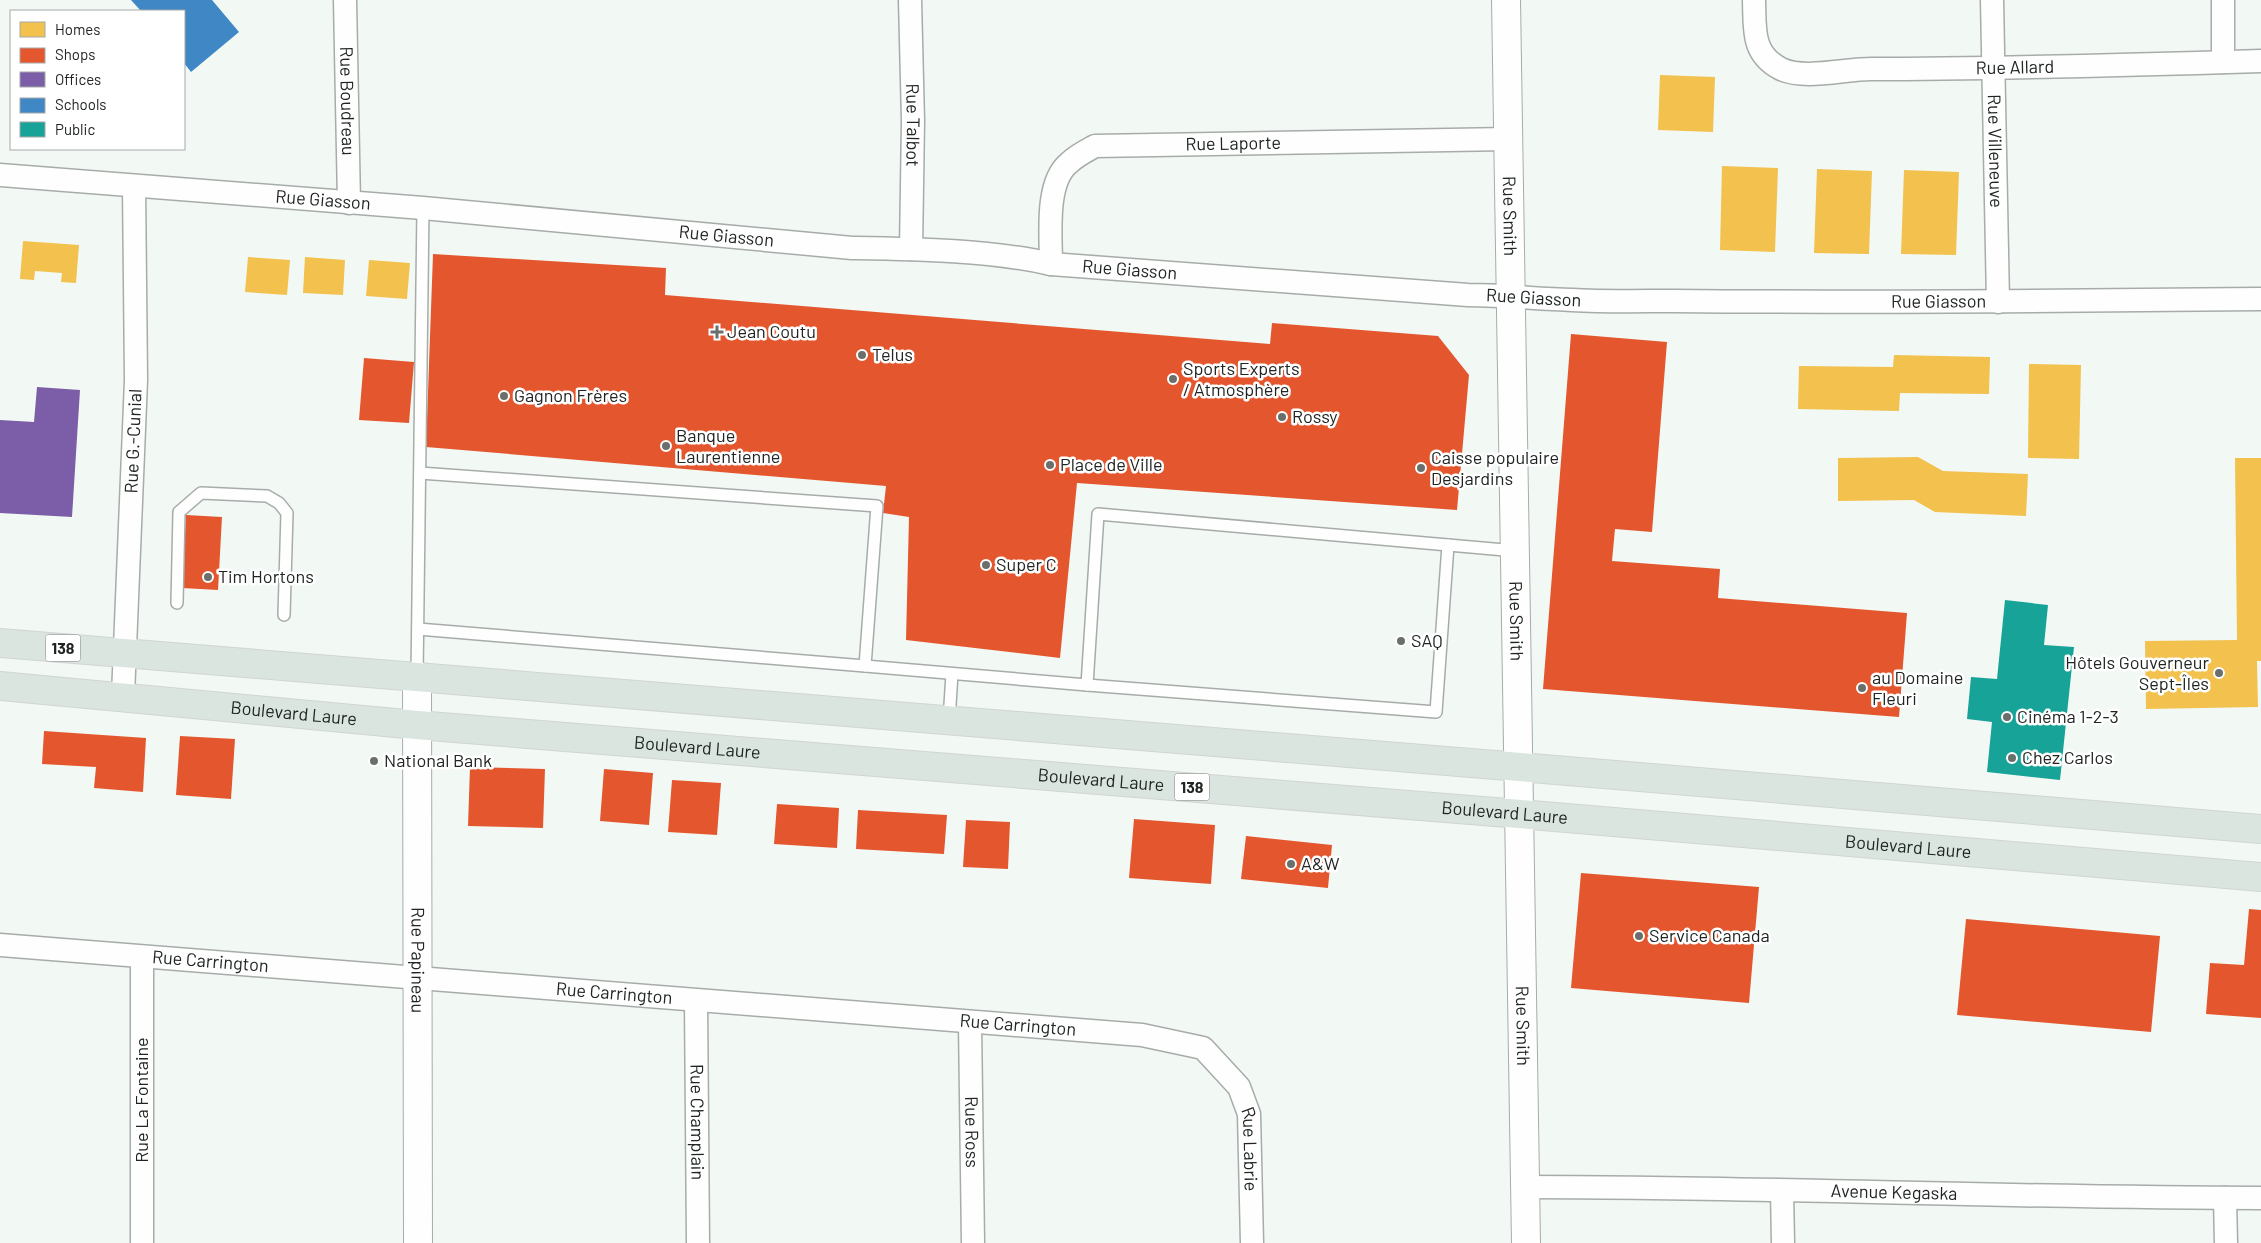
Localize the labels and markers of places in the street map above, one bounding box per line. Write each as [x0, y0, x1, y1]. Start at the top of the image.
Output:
place label: Jean Coutu [727, 320, 816, 342]
marker: Jean Coutu [711, 326, 723, 338]
place label: Telus [872, 343, 913, 365]
marker: Telus [856, 349, 868, 361]
place label: Sports Experts / Atmosphère [1183, 357, 1300, 400]
marker: Sports Experts / Atmosphère [1167, 373, 1179, 385]
place label: Gagnon Frères [514, 384, 627, 406]
marker: Gagnon Frères [498, 390, 510, 402]
place label: Rossy [1292, 405, 1338, 427]
marker: Rossy [1276, 411, 1288, 423]
place label: Banque Laurentienne [676, 424, 780, 467]
marker: Banque Laurentienne [660, 440, 672, 452]
place label: Caisse populaire Desjardins [1431, 446, 1559, 489]
place label: Place de Ville [1060, 453, 1163, 475]
marker: Place de Ville [1044, 459, 1056, 471]
marker: Caisse populaire Desjardins [1415, 462, 1427, 474]
place label: Super C [996, 553, 1057, 575]
marker: Super C [980, 559, 992, 571]
place label: Tim Hortons [218, 565, 314, 587]
marker: Tim Hortons [202, 571, 214, 583]
place label: SAQ [1411, 629, 1443, 651]
marker: SAQ [1395, 635, 1407, 647]
place label: Hôtels Gouverneur Sept-Îles [2065, 651, 2209, 694]
place label: au Domaine Fleuri [1872, 666, 1963, 709]
marker: Hôtels Gouverneur Sept-Îles [2213, 667, 2225, 679]
marker: au Domaine Fleuri [1856, 682, 1868, 694]
place label: Cinéma 1-2-3 [2017, 705, 2119, 727]
marker: Cinéma 1-2-3 [2001, 711, 2013, 723]
place label: Chez Carlos [2022, 746, 2113, 768]
place label: National Bank [384, 749, 492, 771]
marker: Chez Carlos [2006, 752, 2018, 764]
marker: National Bank [368, 755, 380, 767]
place label: A&W [1301, 852, 1340, 874]
marker: A&W [1285, 858, 1297, 870]
place label: Service Canada [1649, 924, 1770, 946]
marker: Service Canada [1633, 930, 1645, 942]

